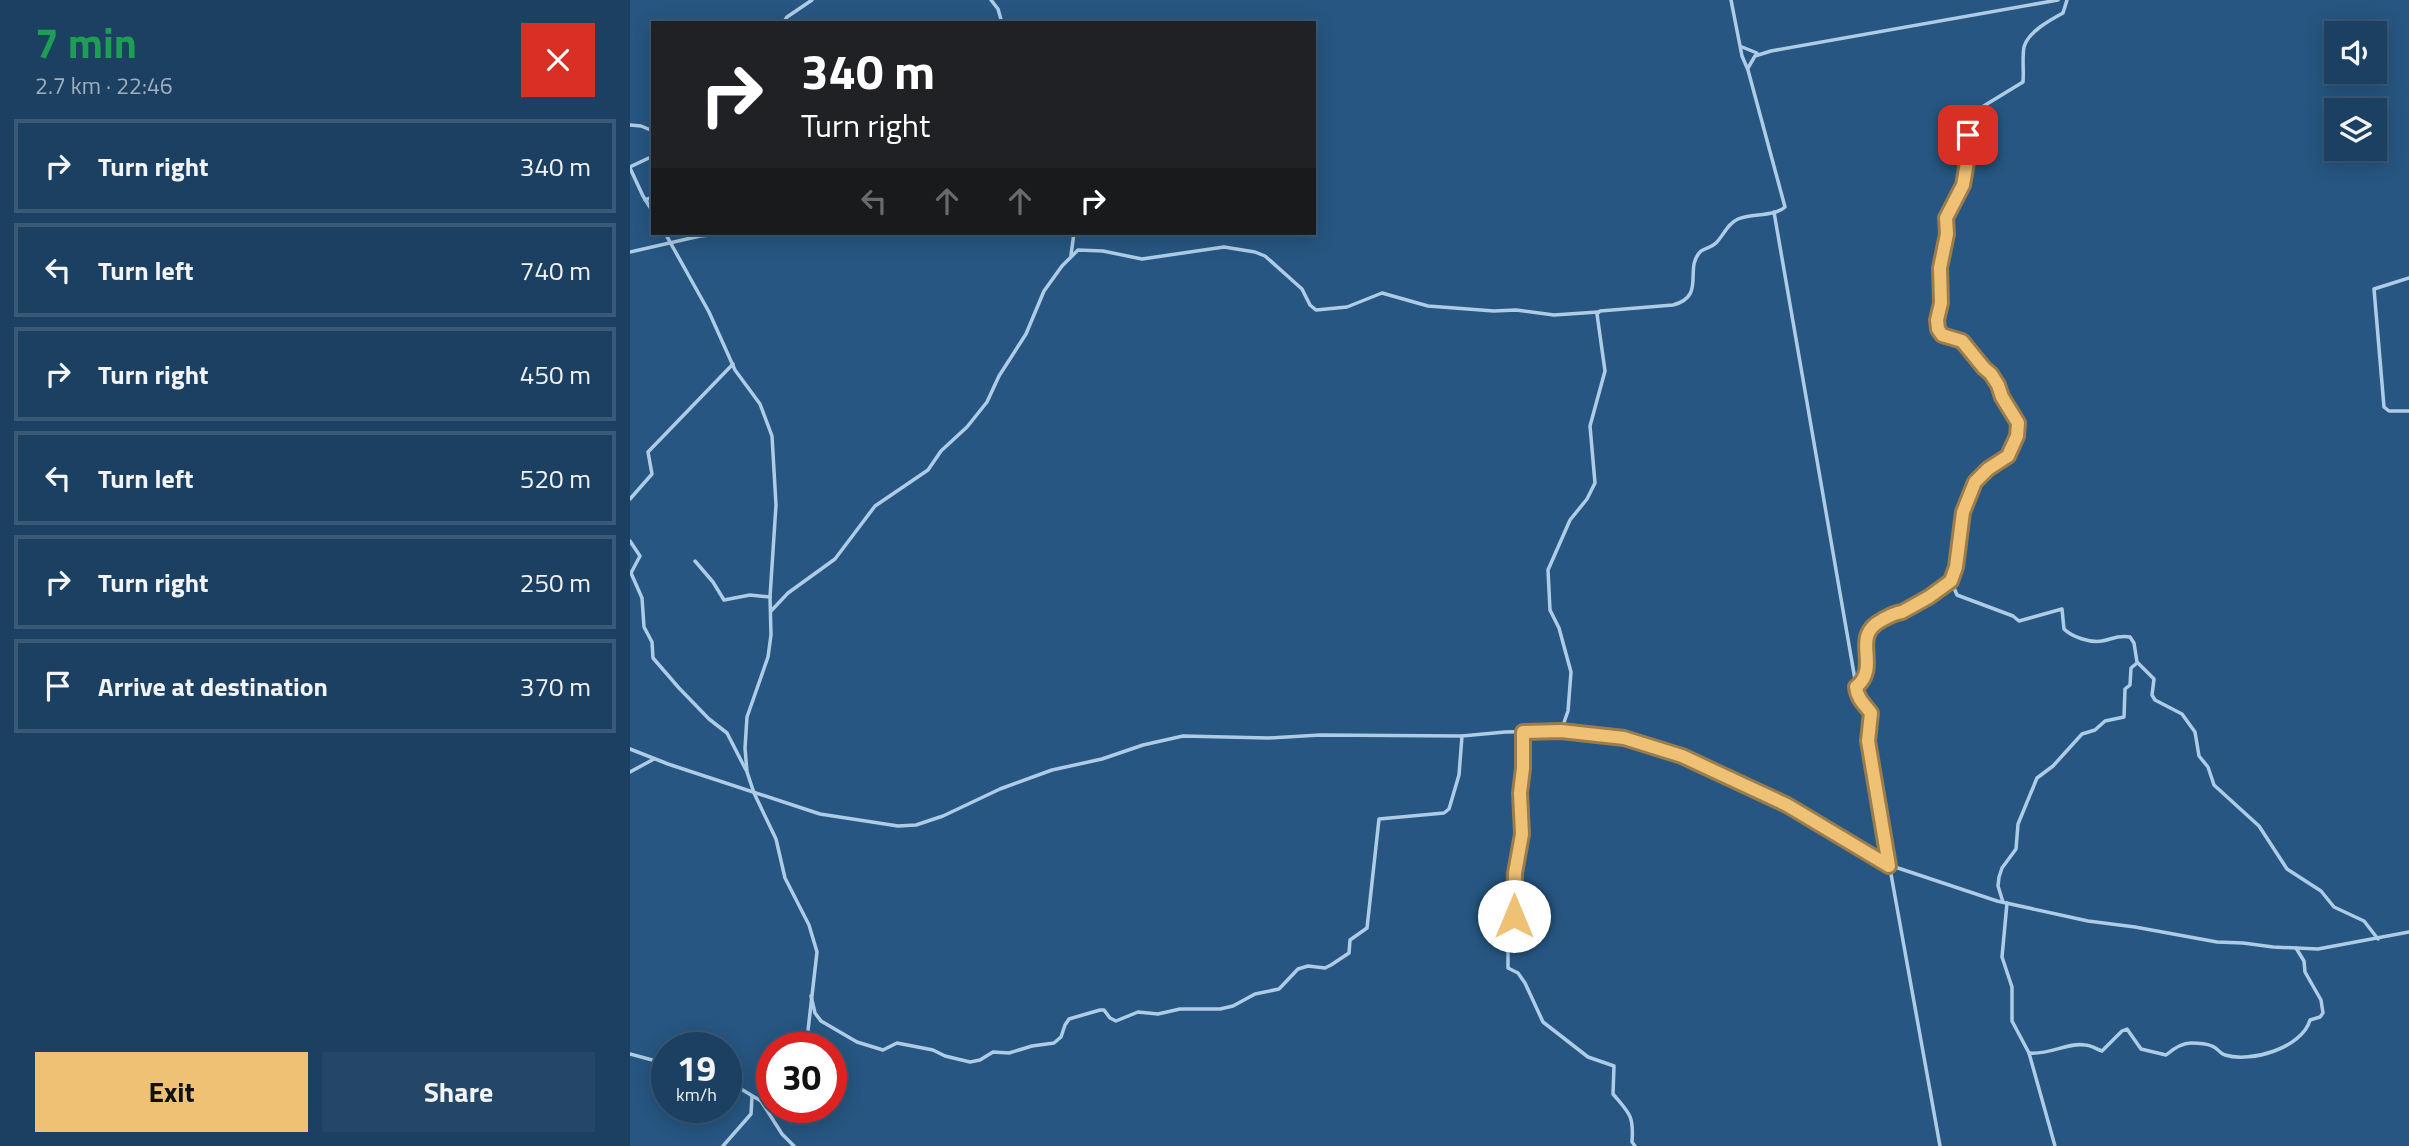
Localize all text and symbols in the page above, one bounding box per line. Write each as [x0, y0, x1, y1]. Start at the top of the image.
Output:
text: 7 min [35, 10, 137, 74]
map controls [2324, 21, 2387, 161]
button: sound [2324, 21, 2387, 84]
button: close [521, 23, 595, 97]
text: 340 m [801, 33, 935, 108]
icon: right [686, 49, 777, 140]
text: 2.7 km · 22:46 [35, 68, 173, 103]
button: layers [2324, 98, 2387, 161]
text: Turn right [801, 101, 930, 149]
pin [1938, 105, 1998, 165]
icon: arrive [1949, 116, 1987, 154]
icon: right [39, 147, 77, 185]
text: Turn right [98, 147, 209, 186]
text: 340 m [520, 147, 591, 186]
icon: left [855, 182, 893, 220]
icon: ahead [928, 182, 966, 220]
icon: ahead [1001, 182, 1039, 220]
icon: right [1074, 182, 1112, 220]
icon: left [39, 251, 77, 289]
text: Turn left [98, 251, 193, 290]
text: 740 m [520, 251, 591, 290]
icon: right [39, 355, 77, 393]
text: Turn right [98, 355, 209, 394]
text: 450 m [520, 355, 591, 394]
icon: left [39, 459, 77, 497]
text: Turn left [98, 459, 193, 498]
text: 520 m [520, 459, 591, 498]
icon: right [39, 563, 77, 601]
text: Turn right [98, 563, 209, 602]
text: 250 m [520, 563, 591, 602]
icon: arrive [39, 667, 77, 705]
text: Arrive at destination [98, 667, 328, 706]
text: 370 m [520, 667, 591, 706]
position arrow [1477, 879, 1551, 953]
speed limit sign: 30 [756, 1032, 847, 1123]
text: 19 [677, 1041, 716, 1095]
button: Exit [35, 1052, 308, 1132]
button: Share [322, 1052, 595, 1132]
text: km/h [676, 1081, 717, 1108]

